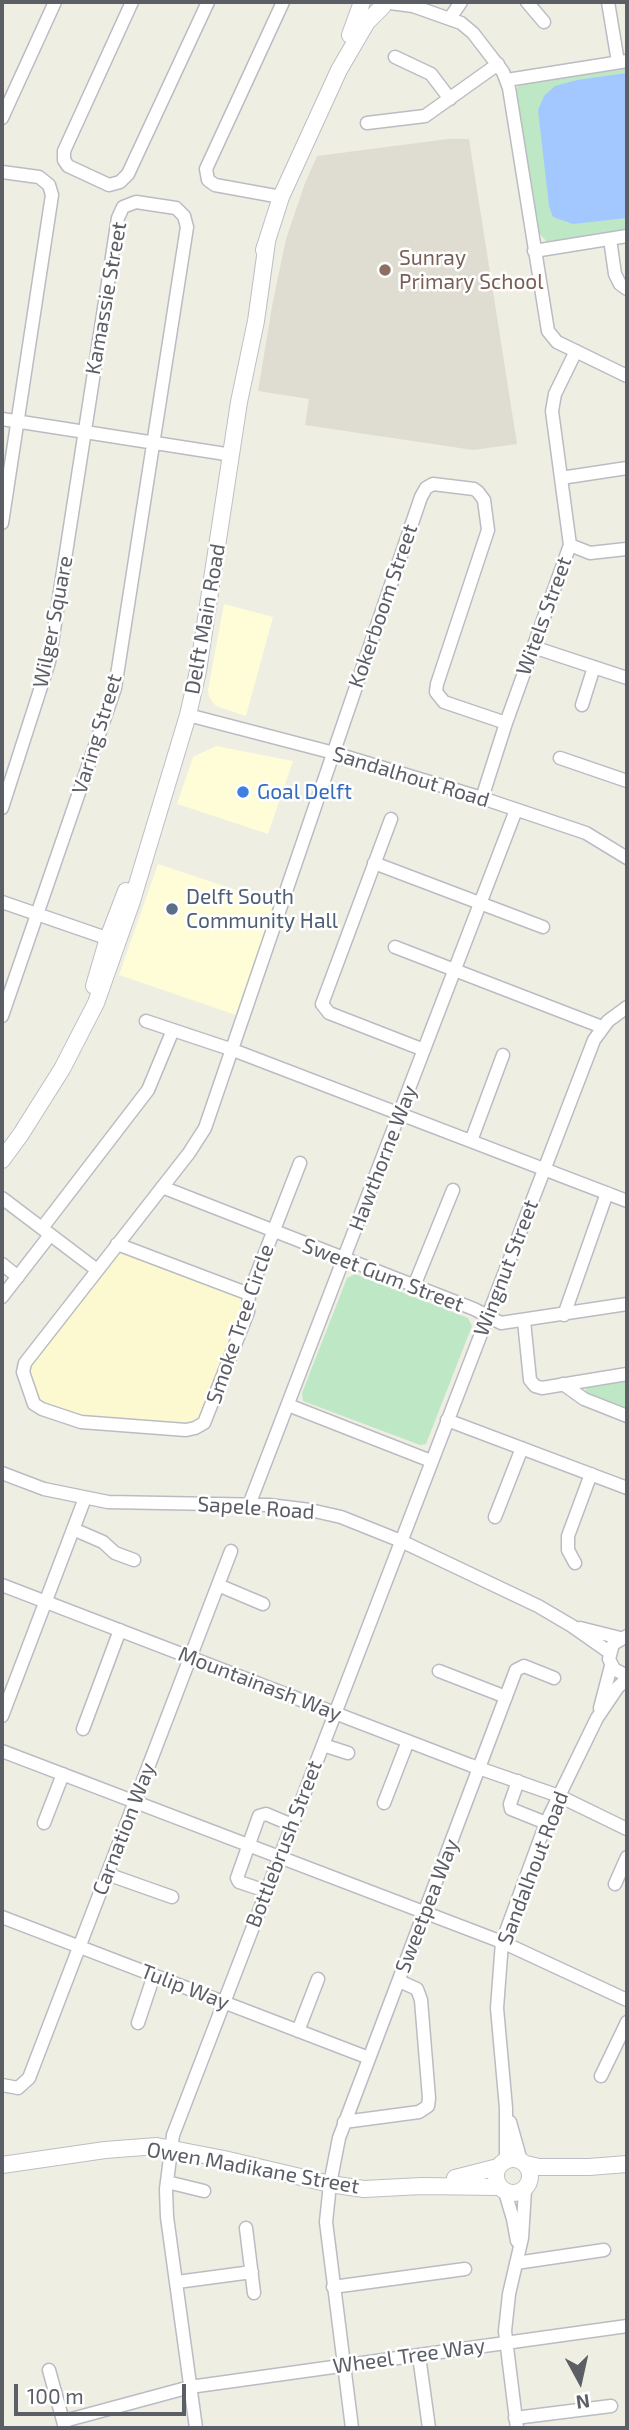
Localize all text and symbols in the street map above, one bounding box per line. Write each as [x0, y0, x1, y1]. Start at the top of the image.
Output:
street label: Kamassie Street [80, 220, 132, 376]
place label: Sunray Primary School [399, 245, 544, 295]
marker: Sunray Primary School [377, 262, 393, 278]
street label: Kokerboom Street [343, 521, 423, 691]
street label: Delft Main Road [179, 542, 231, 696]
street label: Witels Street [511, 553, 577, 679]
street label: Wilger Square [28, 554, 78, 690]
street label: Varing Street [67, 671, 127, 797]
street label: Sandalhout Road [330, 741, 492, 813]
place label: Goal Delft [257, 779, 352, 805]
marker: Goal Delft [235, 784, 251, 800]
place label: Delft South Community Hall [186, 884, 338, 934]
marker: Delft South Community Hall [164, 901, 180, 917]
street label: Hawthorne Way [344, 1082, 422, 1234]
street label: Wingnut Street [468, 1196, 544, 1340]
street label: Sweet Gum Street [299, 1233, 467, 1317]
street label: Smoke Tree Circle [201, 1241, 279, 1407]
street label: Sapele Road [197, 1491, 315, 1525]
street label: Mountainash Way [175, 1641, 345, 1727]
street label: Bottlebrush Street [241, 1757, 327, 1931]
street label: Carnation Way [87, 1759, 161, 1899]
street label: Sandalhout Road [492, 1788, 574, 1948]
street label: Sweetpea Way [390, 1835, 464, 1977]
street label: Tulip Way [137, 1959, 233, 2015]
street label: Owen Madikane Street [145, 2137, 361, 2199]
street label: Wheel Tree Way [331, 2333, 487, 2379]
north arrow [545, 2346, 615, 2416]
scale bar [18, 2370, 189, 2414]
text: 100 m [27, 2383, 84, 2408]
text: N [575, 2390, 591, 2415]

